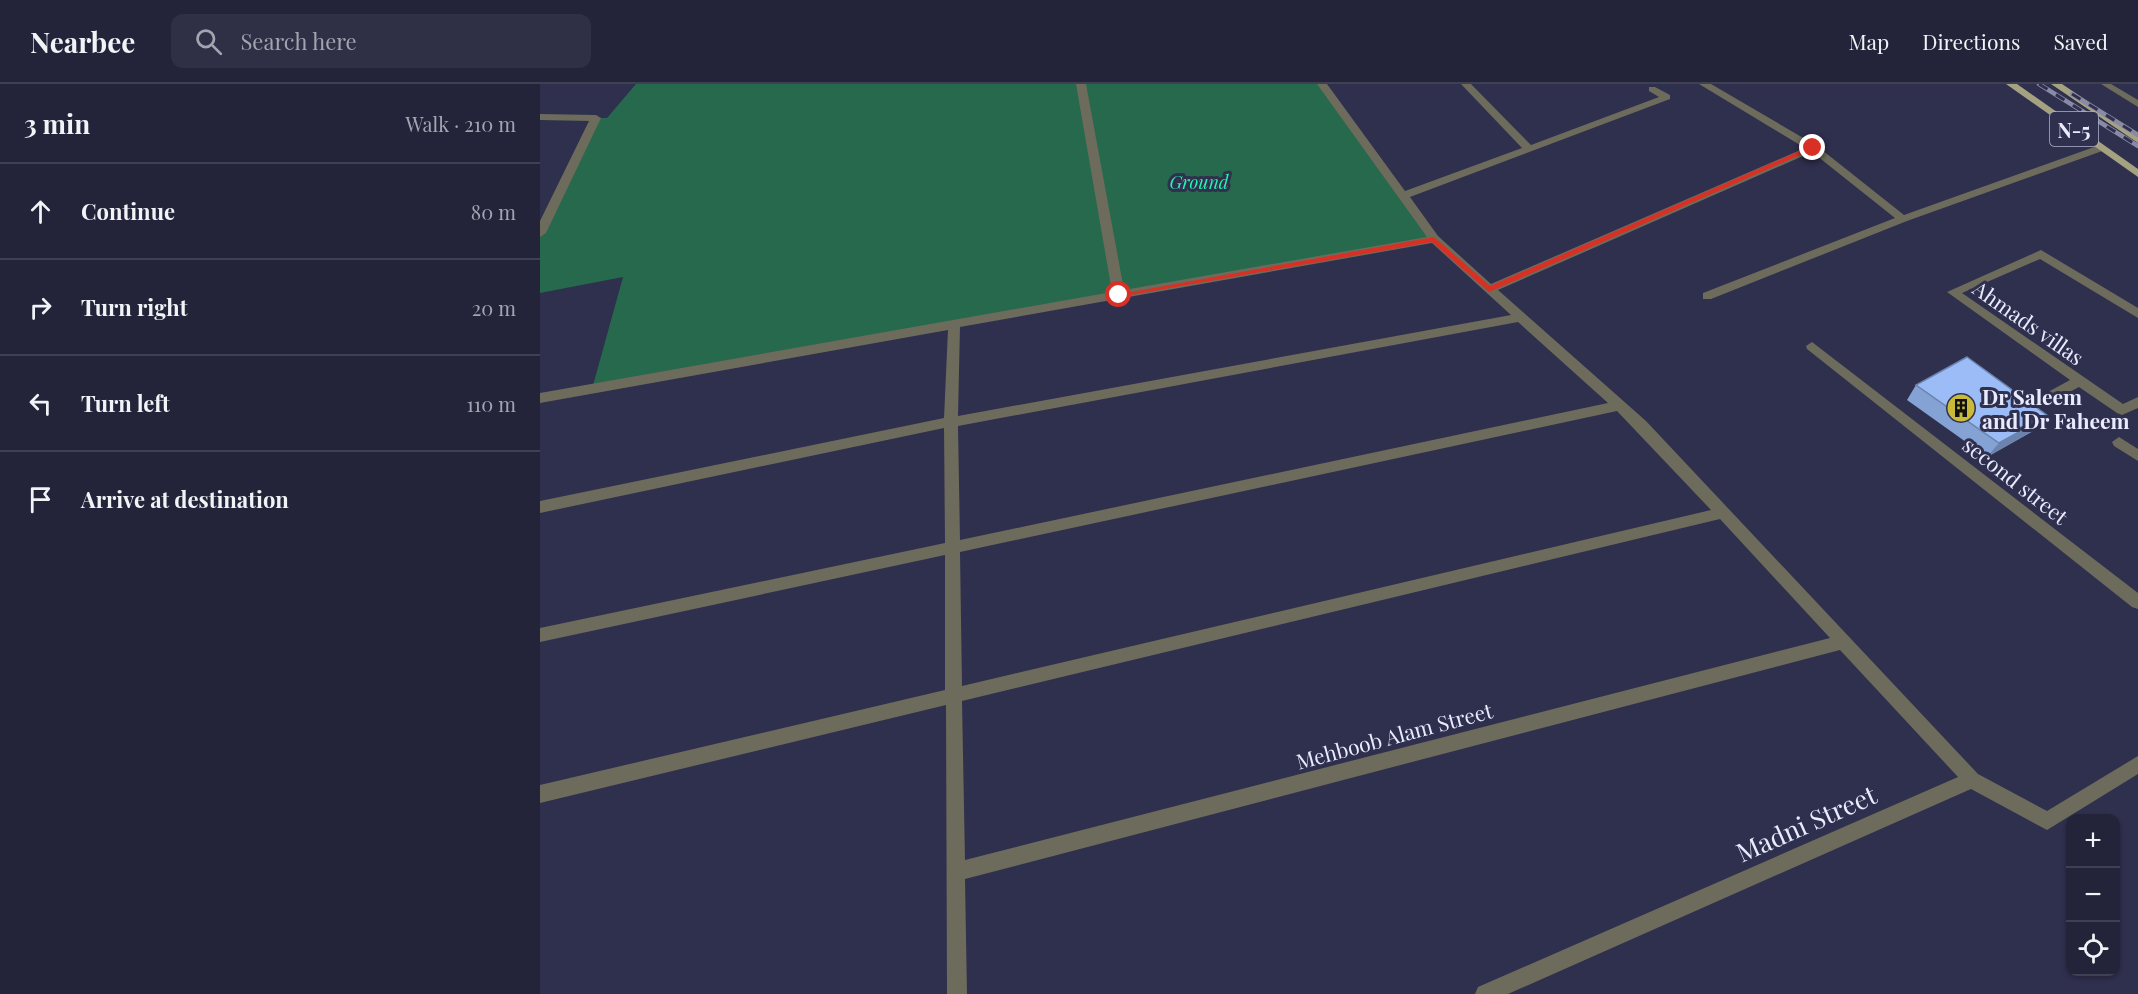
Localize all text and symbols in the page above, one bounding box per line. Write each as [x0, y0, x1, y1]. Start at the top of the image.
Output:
search box [171, 14, 591, 68]
text: Nearbee [30, 23, 135, 60]
icon: search [192, 25, 225, 58]
text: Search here [240, 26, 357, 56]
text: Map [1848, 27, 1889, 55]
text: Directions [1922, 27, 2020, 55]
text: Saved [2053, 27, 2108, 55]
text: 3 min [24, 106, 90, 141]
text: Walk · 210 m [406, 110, 516, 137]
road number: N-5 [2050, 112, 2098, 146]
route end [1799, 134, 1825, 160]
park label: Ground [1169, 170, 1230, 194]
icon: ahead [24, 195, 57, 228]
text: Continue [81, 196, 175, 226]
text: 80 m [471, 198, 516, 225]
street label: Ahmads villas [1967, 273, 2090, 371]
route start [1105, 281, 1131, 307]
icon: right [24, 291, 57, 324]
text: Turn right [81, 292, 187, 322]
text: 20 m [472, 294, 516, 321]
place label: Dr Saleem and Dr Faheem [1982, 382, 2130, 434]
icon: left [24, 387, 57, 420]
text: Turn left [81, 388, 170, 418]
text: 110 m [466, 390, 516, 417]
building icon: Dr Saleem and Dr Faheem [1945, 392, 1977, 424]
street label: second street [1958, 430, 2075, 530]
icon: arrive [24, 483, 57, 516]
text: Arrive at destination [81, 484, 289, 514]
street label: Mehboob Alam Street [1293, 695, 1496, 775]
street label: Madni Street [1730, 776, 1882, 869]
map controls [2066, 814, 2120, 976]
button: + [2066, 814, 2120, 868]
button: − [2066, 868, 2120, 922]
button: locate [2066, 922, 2120, 976]

